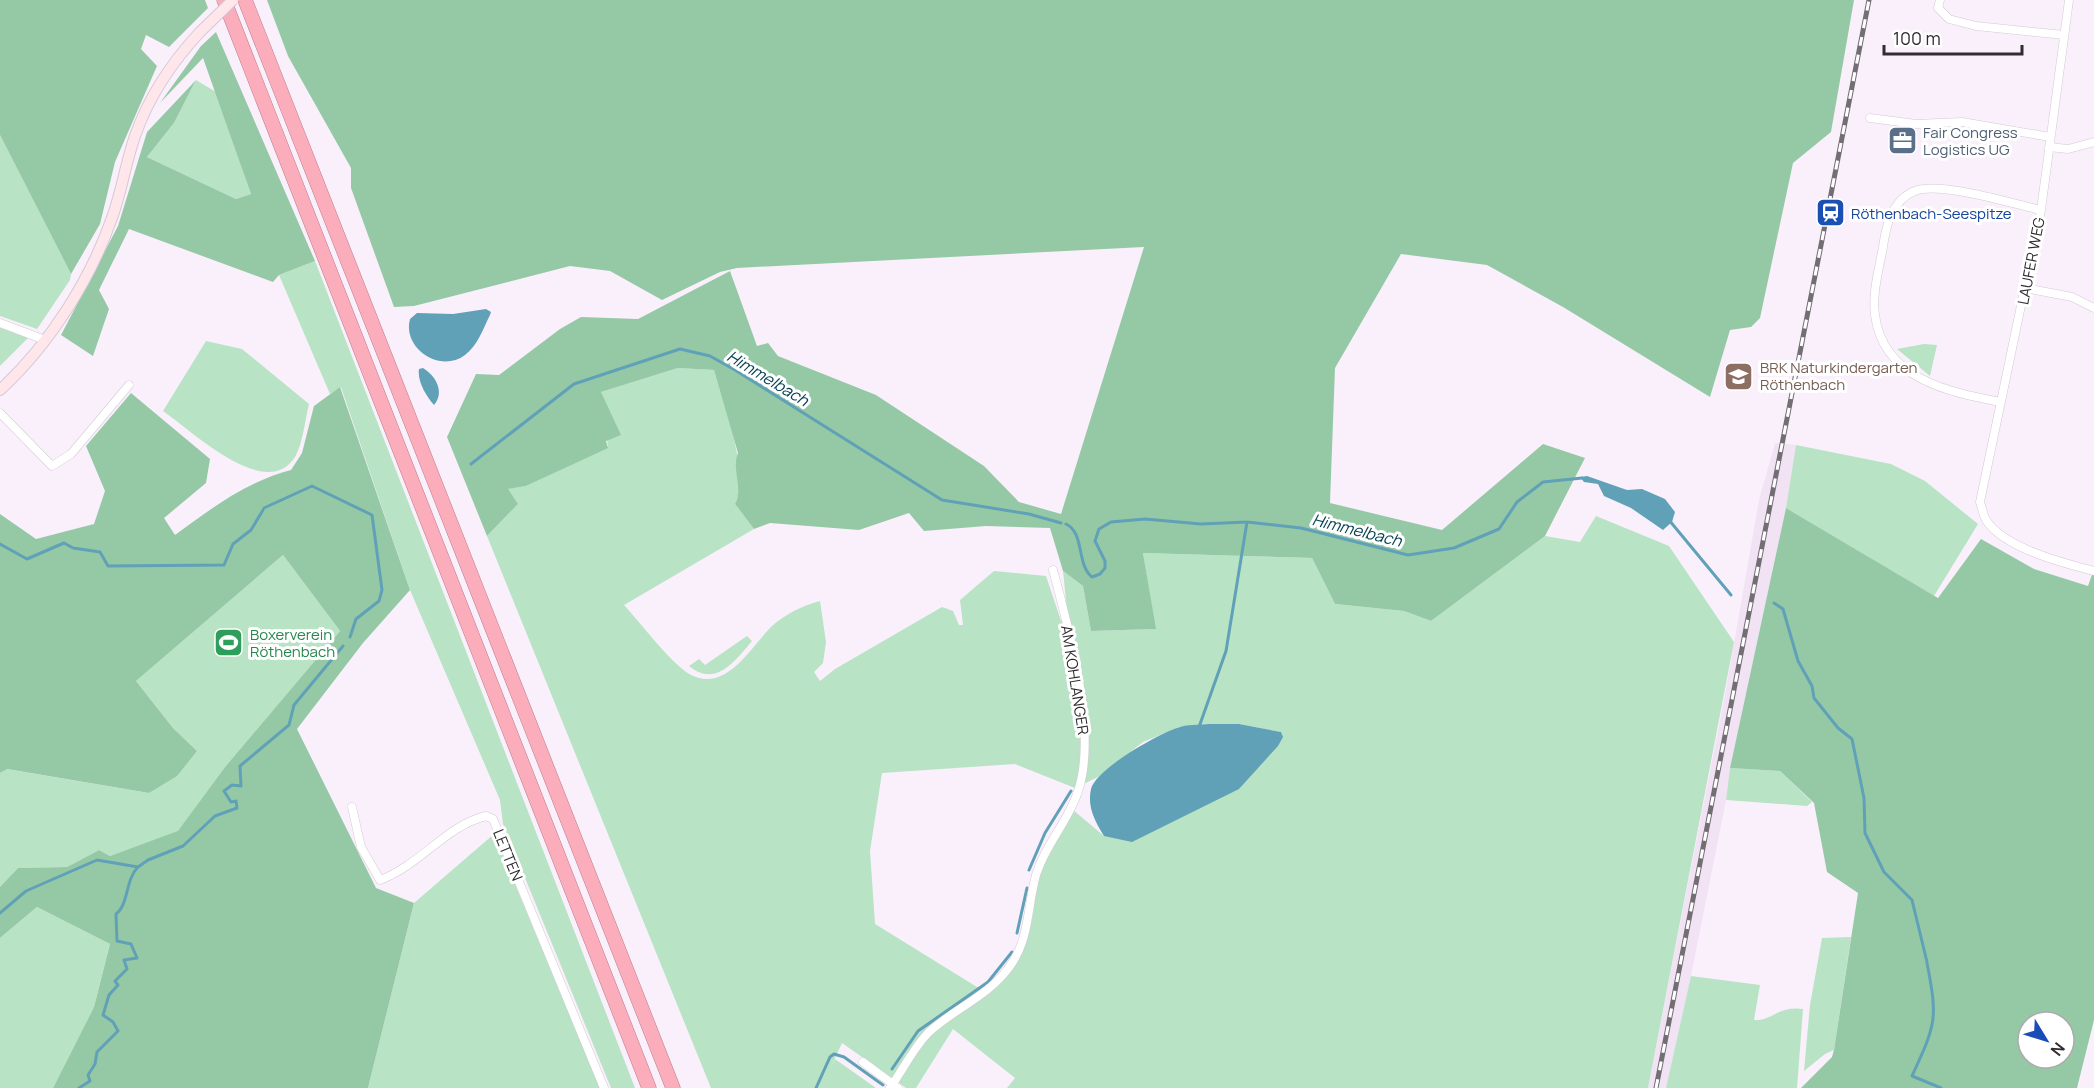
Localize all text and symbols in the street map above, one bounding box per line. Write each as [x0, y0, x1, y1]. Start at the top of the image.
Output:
scale bar [1884, 18, 2022, 56]
text: 100 m [1893, 26, 1941, 50]
place label: Fair Congress Logistics UG [1923, 122, 2018, 160]
office icon: Fair Congress Logistics UG [1886, 125, 1918, 157]
station icon: Röthenbach-Seespitze [1814, 197, 1846, 229]
place label: Röthenbach-Seespitze [1851, 203, 2012, 224]
street label: LAUFER WEG [2012, 215, 2050, 307]
water label: Himmelbach [723, 345, 813, 411]
place label: BRK Naturkindergarten Röthenbach [1760, 357, 1918, 395]
school or university icon: BRK Naturkindergarten Röthenbach [1723, 360, 1755, 392]
water label: Himmelbach [1310, 508, 1405, 552]
place label: Boxerverein Röthenbach [250, 624, 335, 662]
street label: AM KOHLANGER [1056, 624, 1094, 736]
sports icon: Boxerverein Röthenbach [213, 627, 245, 659]
street label: LETTEN [488, 826, 528, 884]
north arrow [2016, 1010, 2076, 1070]
text: N [2046, 1038, 2070, 1061]

